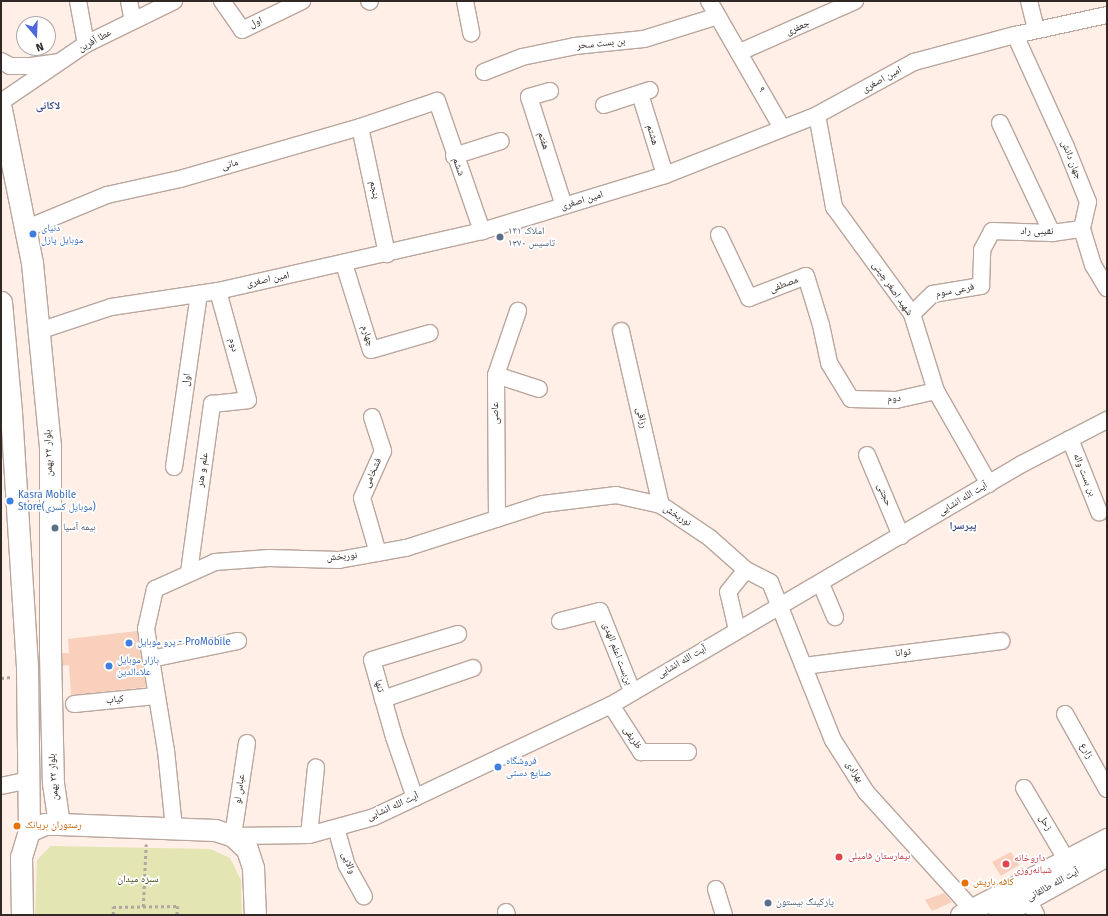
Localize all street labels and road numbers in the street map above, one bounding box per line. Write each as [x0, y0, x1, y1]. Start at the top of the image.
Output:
street label: اول [248, 15, 264, 31]
street label: جعفری [784, 18, 812, 38]
street label: عطا آفرین [76, 27, 114, 55]
street label: بن بست سحر [576, 35, 626, 53]
street label: امین اصغری [860, 64, 904, 96]
street label: ۹ [755, 85, 767, 95]
street label: هشتم [643, 123, 661, 147]
street label: هفتم [535, 131, 551, 151]
street label: جهان دانش [1058, 139, 1084, 181]
street label: ششم [449, 156, 467, 178]
street label: مانی [220, 157, 240, 173]
street label: پنجم [366, 180, 382, 200]
street label: امین اصغری [559, 189, 605, 213]
street label: نقیبی راد [1020, 226, 1054, 238]
street label: شهید اصغر چیتی [869, 260, 915, 318]
street label: امین اصغری [245, 270, 291, 290]
street label: مصطفی [768, 274, 800, 296]
street label: فرعی سوم [935, 281, 975, 301]
street label: چهارم [358, 324, 376, 348]
street label: دوم [225, 337, 241, 353]
street label: اول [180, 373, 194, 387]
street label: دوم [887, 392, 901, 406]
street label: عاصی [490, 402, 502, 424]
street label: رزاقی [633, 406, 649, 430]
street label: بلوار ۲۲ بهمن [42, 429, 56, 477]
street label: علم و هنر [195, 452, 211, 488]
street label: بن بست واله [1070, 452, 1098, 498]
street label: فشخامی [361, 456, 385, 490]
street label: آیت الله انشایی [936, 480, 990, 518]
street label: حجتی [874, 482, 894, 508]
street label: نوربخش [661, 503, 693, 529]
street label: نوربخش [326, 550, 358, 564]
street label: بن‌بست اعلم الهدی [600, 621, 634, 687]
street label: آیت الله انشایی [655, 643, 709, 681]
street label: توانا [894, 646, 912, 660]
street label: تنها [372, 678, 386, 694]
street label: کیاب [105, 693, 125, 707]
street label: ظریفی [620, 724, 644, 752]
street label: زارع [1077, 741, 1095, 761]
street label: بلوار ۲۲ بهمن [46, 753, 62, 801]
street label: بهزادی [843, 759, 865, 785]
street label: عباس لو [232, 773, 248, 805]
street label: آیت الله انشایی [365, 790, 421, 824]
street label: زحل [1036, 813, 1054, 833]
street label: والایی [338, 850, 358, 876]
street label: آیت الله طالقانی [1025, 866, 1081, 904]

